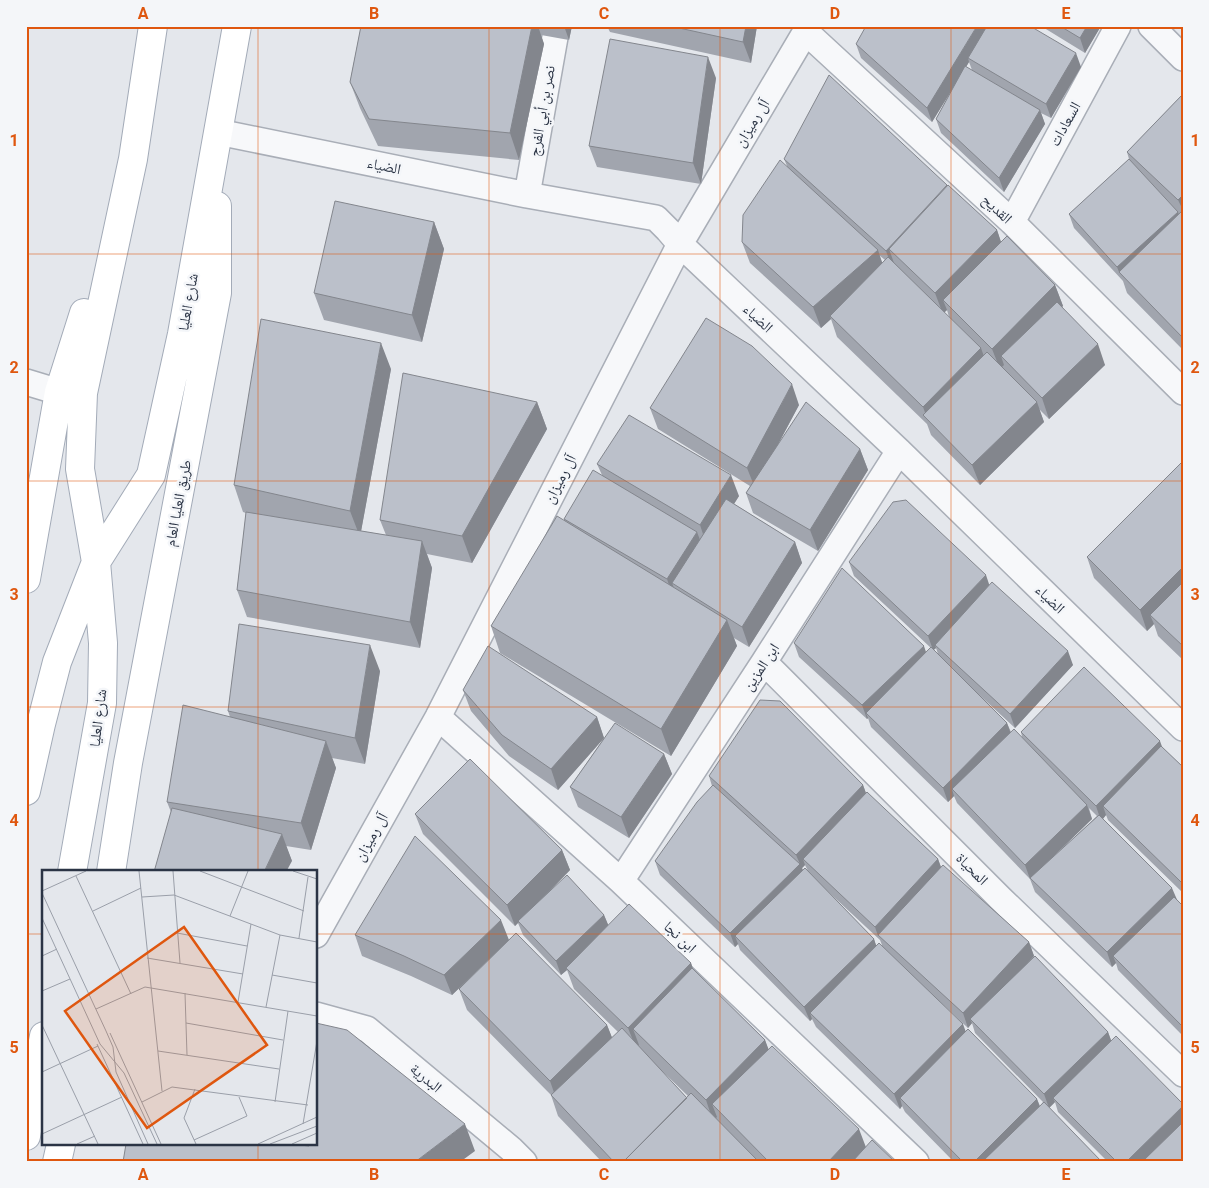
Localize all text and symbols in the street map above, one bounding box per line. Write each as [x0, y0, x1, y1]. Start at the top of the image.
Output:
text: A [138, 4, 149, 23]
text: B [369, 4, 379, 23]
text: C [599, 4, 609, 23]
text: D [830, 4, 840, 23]
text: E [1062, 4, 1071, 23]
street label: نصر بن أبي الفرج [525, 64, 562, 158]
street label: آل رميزان [731, 95, 775, 151]
street label: السعادات [1045, 99, 1085, 149]
text: 1 [9, 131, 19, 150]
text: 1 [1190, 131, 1200, 150]
street label: الضياء [365, 154, 403, 178]
street label: القديح [977, 191, 1016, 228]
street label: شارع العليا [174, 272, 203, 332]
street label: الضياء [739, 300, 777, 336]
text: 2 [9, 358, 19, 377]
text: 2 [1190, 358, 1200, 377]
street label: آل رميزان [540, 450, 581, 507]
street label: طريق العليا العام [161, 458, 196, 548]
street label: الضياء [1031, 581, 1069, 617]
text: 3 [9, 585, 19, 604]
text: 3 [1190, 585, 1200, 604]
street label: ابن المزين [739, 640, 784, 695]
street label: شارع العليا [86, 688, 111, 748]
street label: آل رميزان [350, 809, 393, 865]
text: 4 [9, 811, 19, 830]
text: 4 [1190, 811, 1200, 830]
street label: المحياة [952, 849, 992, 889]
inset map [42, 870, 318, 1146]
street label: ابن نجا [659, 917, 700, 957]
text: 5 [9, 1038, 19, 1057]
text: 5 [1190, 1038, 1200, 1057]
street label: البدرية [406, 1060, 446, 1096]
text: A [138, 1165, 149, 1184]
text: B [369, 1165, 379, 1184]
text: C [599, 1165, 609, 1184]
text: D [830, 1165, 840, 1184]
text: E [1062, 1165, 1071, 1184]

